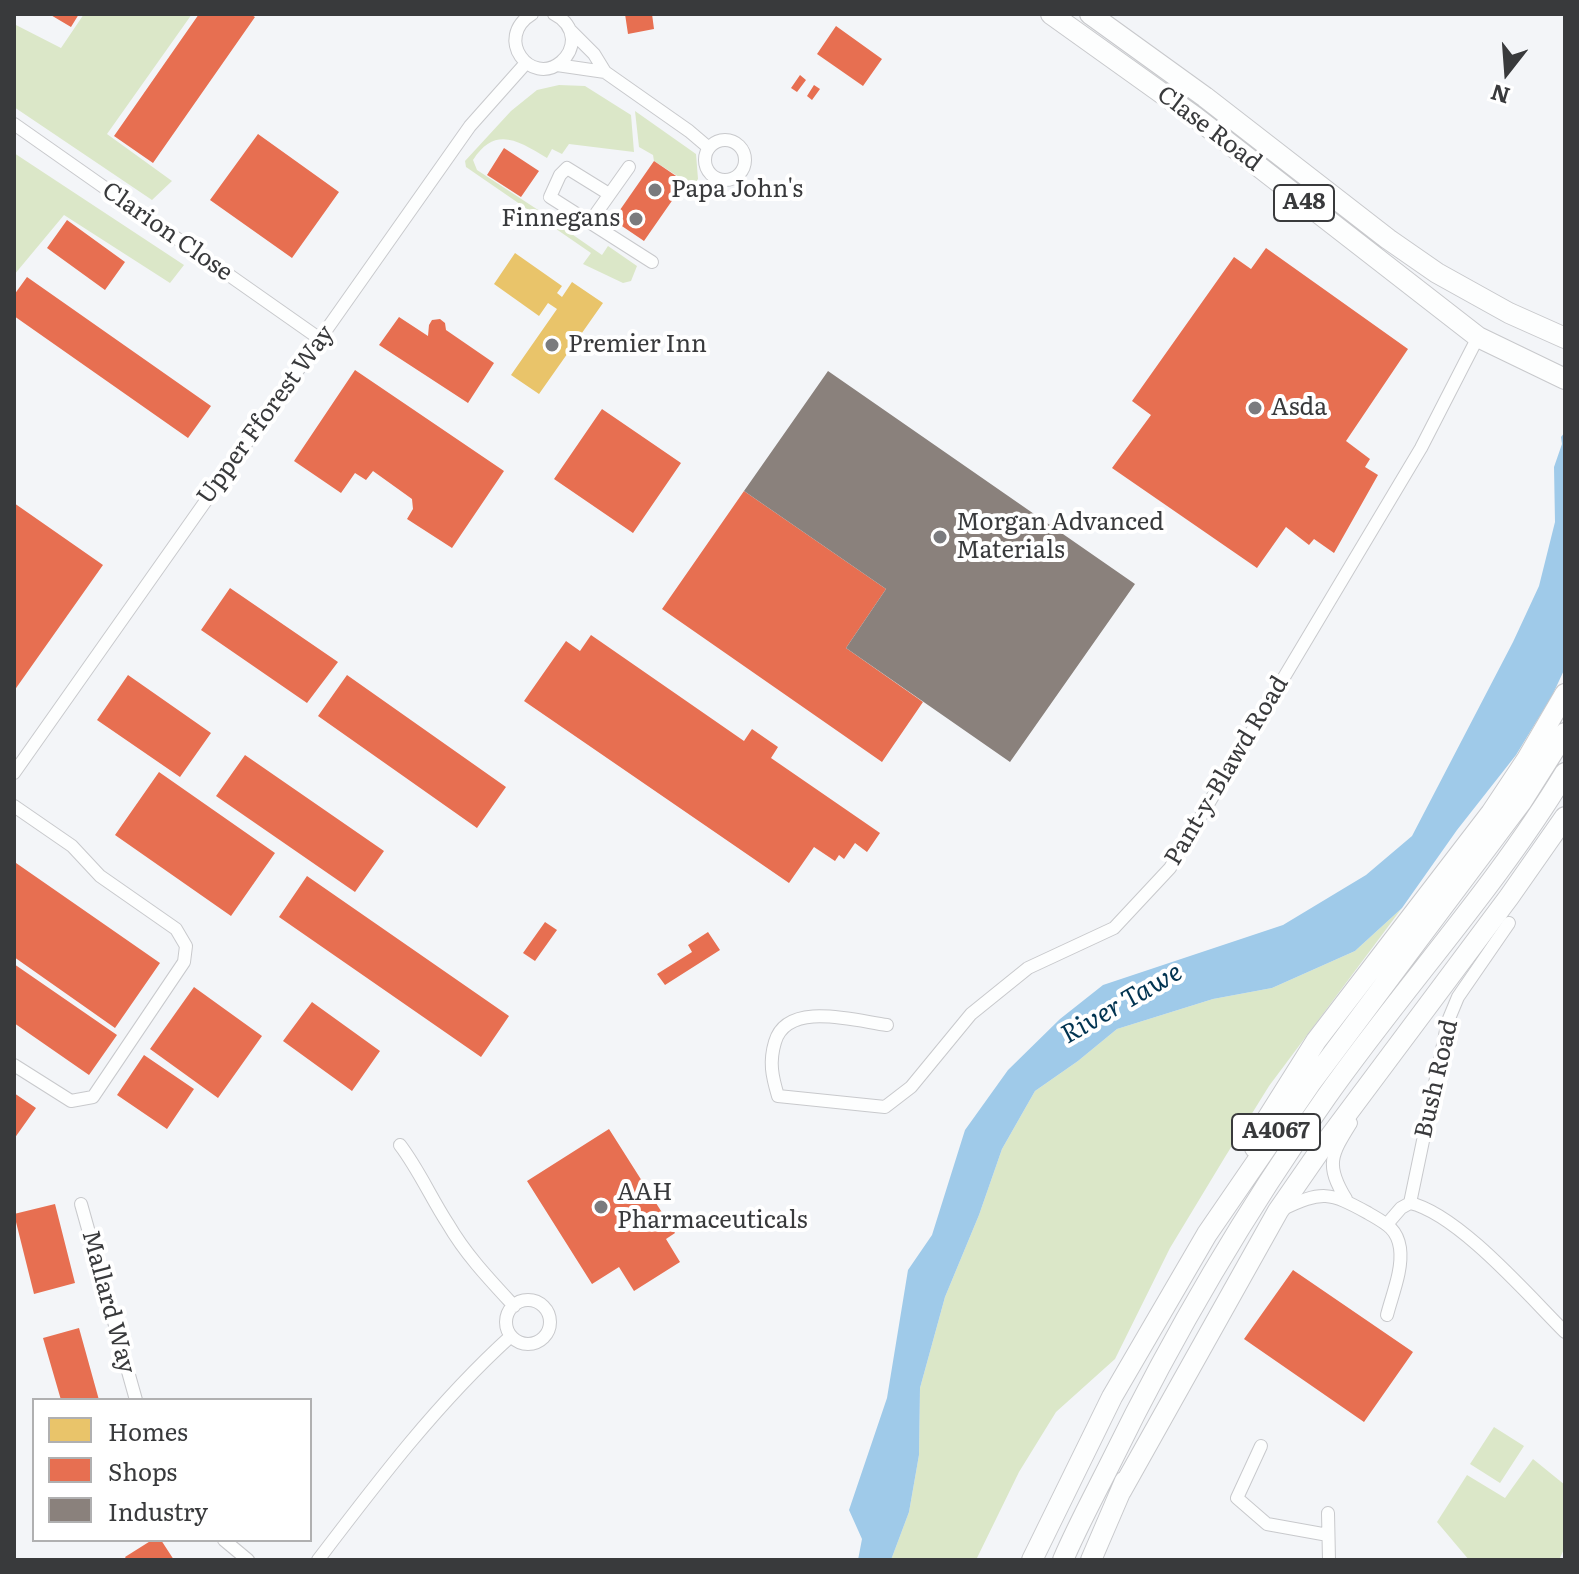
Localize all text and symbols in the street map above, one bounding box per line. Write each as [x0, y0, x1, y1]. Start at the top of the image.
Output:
north arrow [1467, 32, 1547, 112]
text: N [1486, 77, 1513, 114]
street label: Clase Road [1151, 80, 1267, 178]
street label: Clarion Close [96, 176, 238, 288]
place label: Papa John's [671, 176, 803, 204]
marker: Papa John's [646, 181, 664, 199]
road number: A48 [1274, 185, 1334, 221]
place label: Finnegans [501, 205, 620, 233]
marker: Finnegans [627, 210, 645, 228]
street label: Upper Fforest Way [191, 320, 341, 510]
place label: Premier Inn [568, 331, 707, 359]
marker: Premier Inn [543, 336, 561, 354]
place label: Asda [1271, 394, 1327, 422]
marker: Asda [1246, 399, 1264, 417]
place label: Morgan Advanced Materials [956, 509, 1164, 565]
marker: Morgan Advanced Materials [931, 528, 949, 546]
street label: Pant-y-Blawd Road [1159, 671, 1295, 871]
water label: River Tawe [1056, 957, 1188, 1051]
street label: Bush Road [1409, 1017, 1465, 1141]
road number: A4067 [1232, 1114, 1320, 1150]
place label: AAH Pharmaceuticals [617, 1179, 808, 1235]
marker: AAH Pharmaceuticals [592, 1198, 610, 1216]
street label: Mallard Way [75, 1227, 141, 1377]
legend [32, 1398, 312, 1542]
text: Homes [108, 1413, 188, 1448]
text: Shops [108, 1453, 177, 1488]
text: Industry [108, 1493, 208, 1528]

